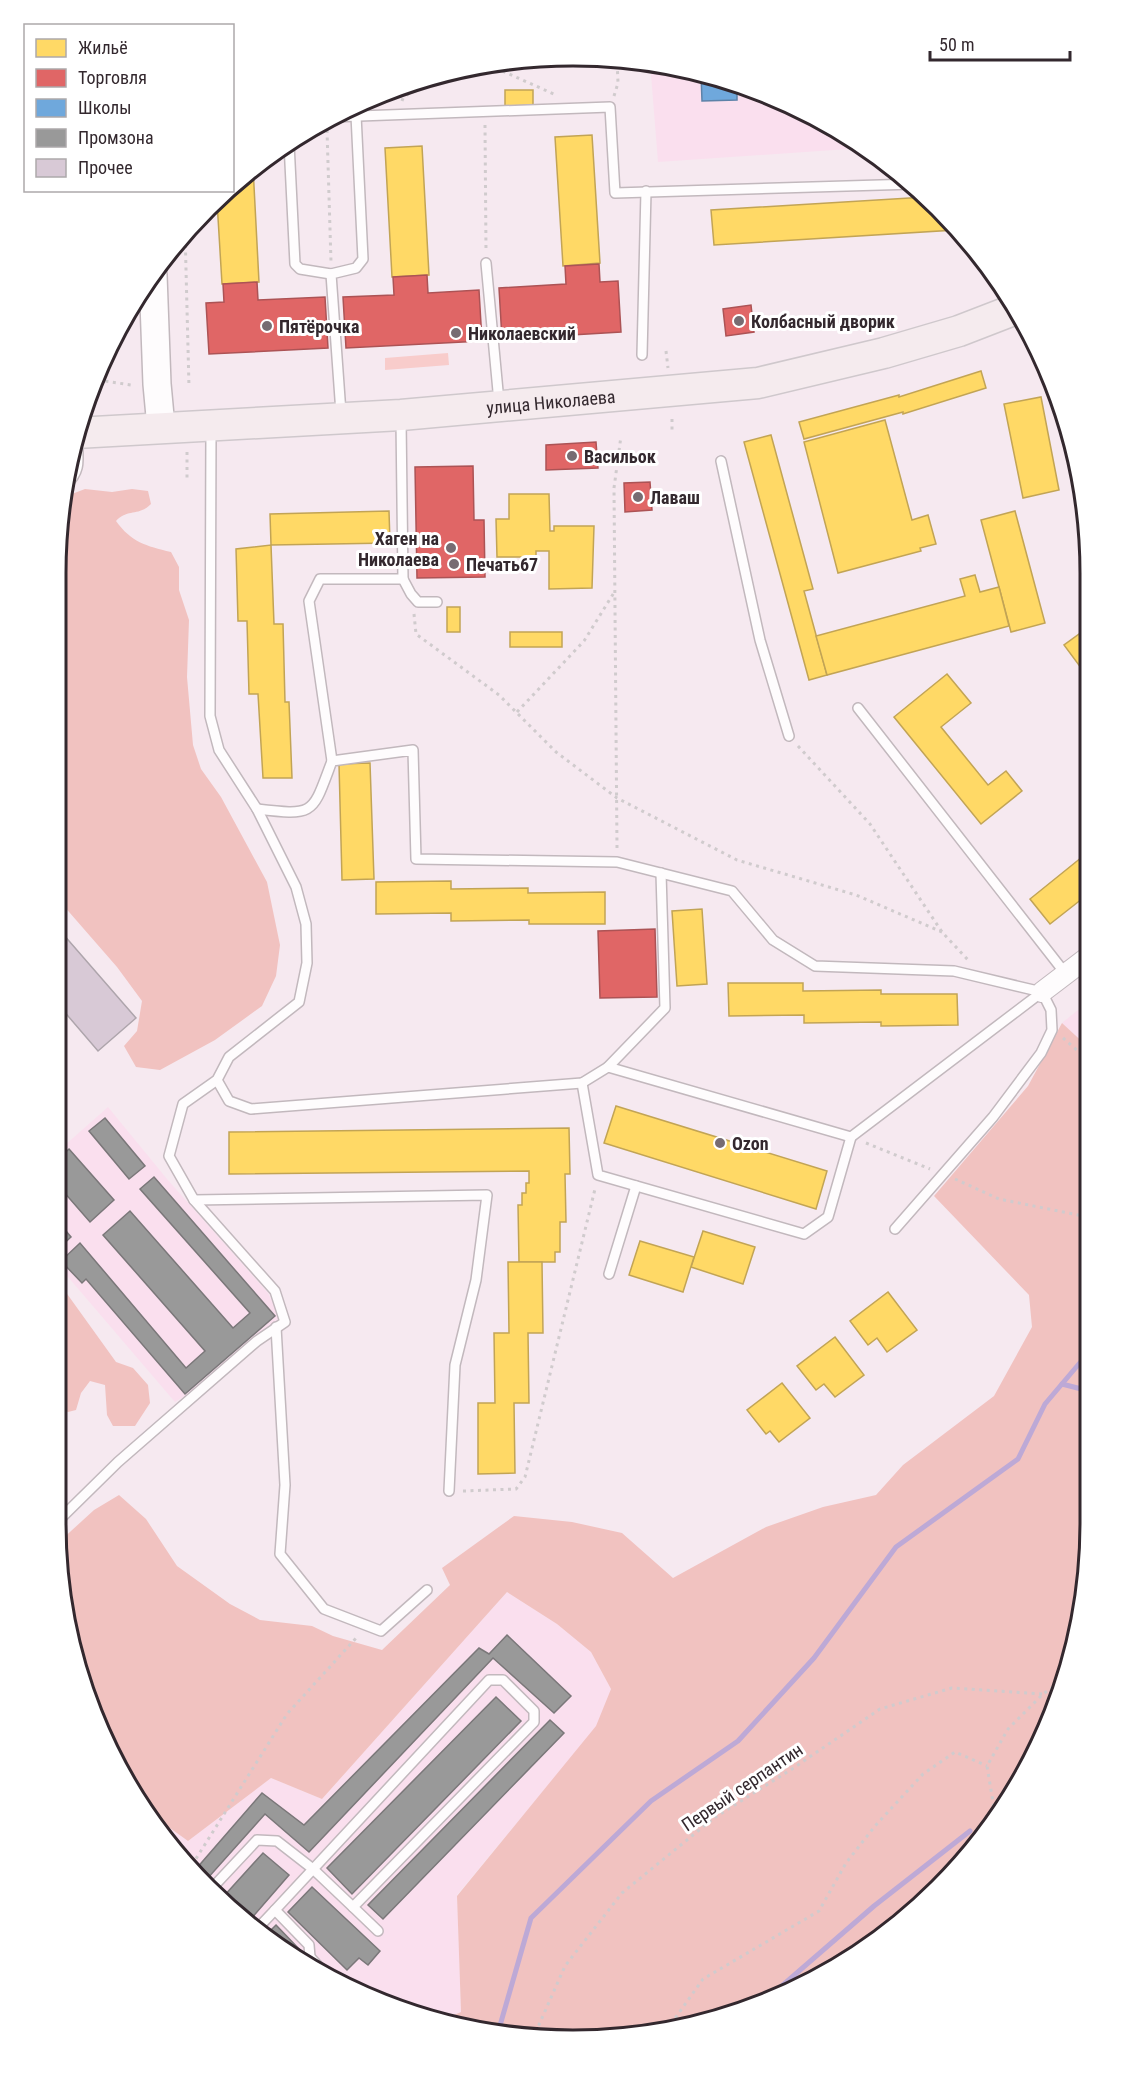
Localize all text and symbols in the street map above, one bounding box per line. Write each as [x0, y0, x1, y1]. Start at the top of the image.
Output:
legend [24, 24, 234, 192]
scale bar [930, 24, 1070, 62]
text: 50 m [939, 34, 974, 55]
text: Жильё [78, 37, 128, 58]
text: Торговля [78, 67, 147, 88]
text: Школы [78, 97, 131, 118]
text: Промзона [78, 127, 154, 148]
text: Прочее [78, 157, 133, 178]
place label: Колбасный дворик [751, 311, 895, 332]
marker: Колбасный дворик [732, 314, 746, 328]
place label: Пятёрочка [279, 316, 359, 337]
marker: Пятёрочка [260, 319, 274, 333]
place label: Николаевский [468, 323, 576, 344]
marker: Николаевский [449, 326, 463, 340]
street label: улица Николаева [486, 385, 616, 418]
place label: Васильок [584, 446, 656, 467]
marker: Васильок [565, 449, 579, 463]
place label: Лаваш [650, 487, 700, 508]
marker: Лаваш [631, 490, 645, 504]
place label: Хаген на Николаева [358, 528, 439, 570]
marker: Хаген на Николаева [444, 541, 458, 555]
place label: Печать67 [466, 554, 538, 575]
marker: Печать67 [447, 557, 461, 571]
place label: Ozon [732, 1133, 769, 1154]
marker: Ozon [713, 1136, 727, 1150]
street label: Первый серпантин [677, 1739, 807, 1835]

